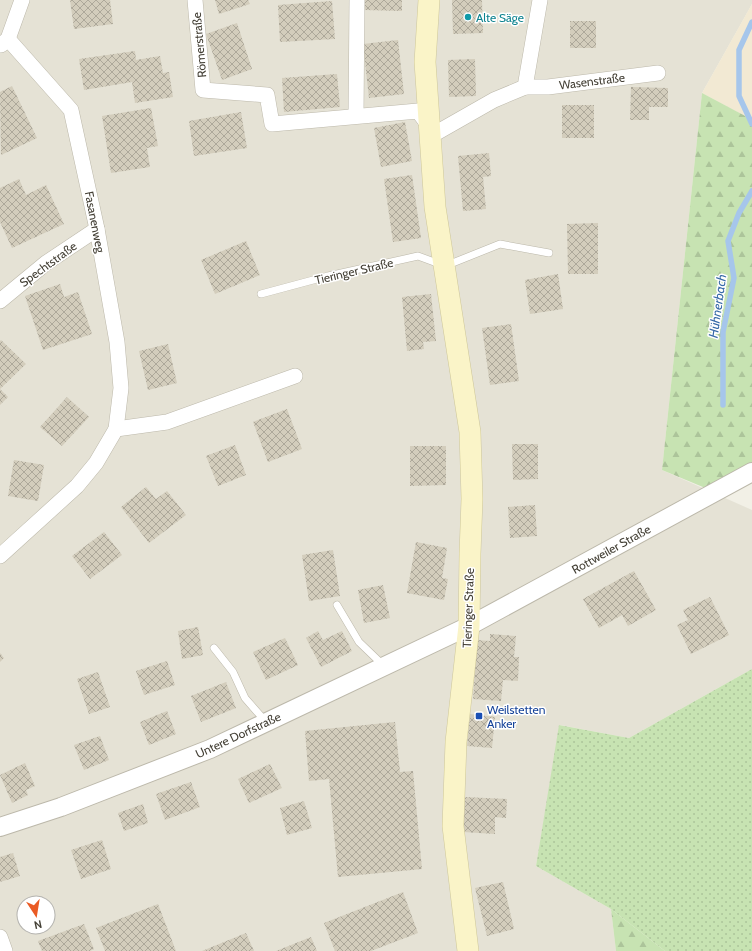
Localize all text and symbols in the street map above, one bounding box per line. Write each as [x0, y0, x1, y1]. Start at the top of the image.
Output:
place label: Alte Säge [476, 10, 524, 25]
street label: Römerstraße [189, 12, 209, 78]
marker: Alte Säge [463, 12, 473, 22]
street label: Wasenstraße [558, 70, 626, 92]
street label: Fasanenweg [82, 190, 109, 255]
street label: Spechtstraße [16, 238, 80, 290]
street label: Tieringer Straße [313, 255, 395, 287]
water label: Hühnerbach [705, 273, 729, 339]
street label: Rottweiler Straße [569, 521, 653, 577]
street label: Tieringer Straße [459, 568, 477, 648]
place label: Weilstetten Anker [487, 702, 546, 731]
street label: Untere Dorfstraße [193, 709, 283, 761]
marker: Weilstetten Anker [474, 711, 484, 721]
north arrow [16, 895, 56, 935]
text: N [33, 917, 43, 932]

